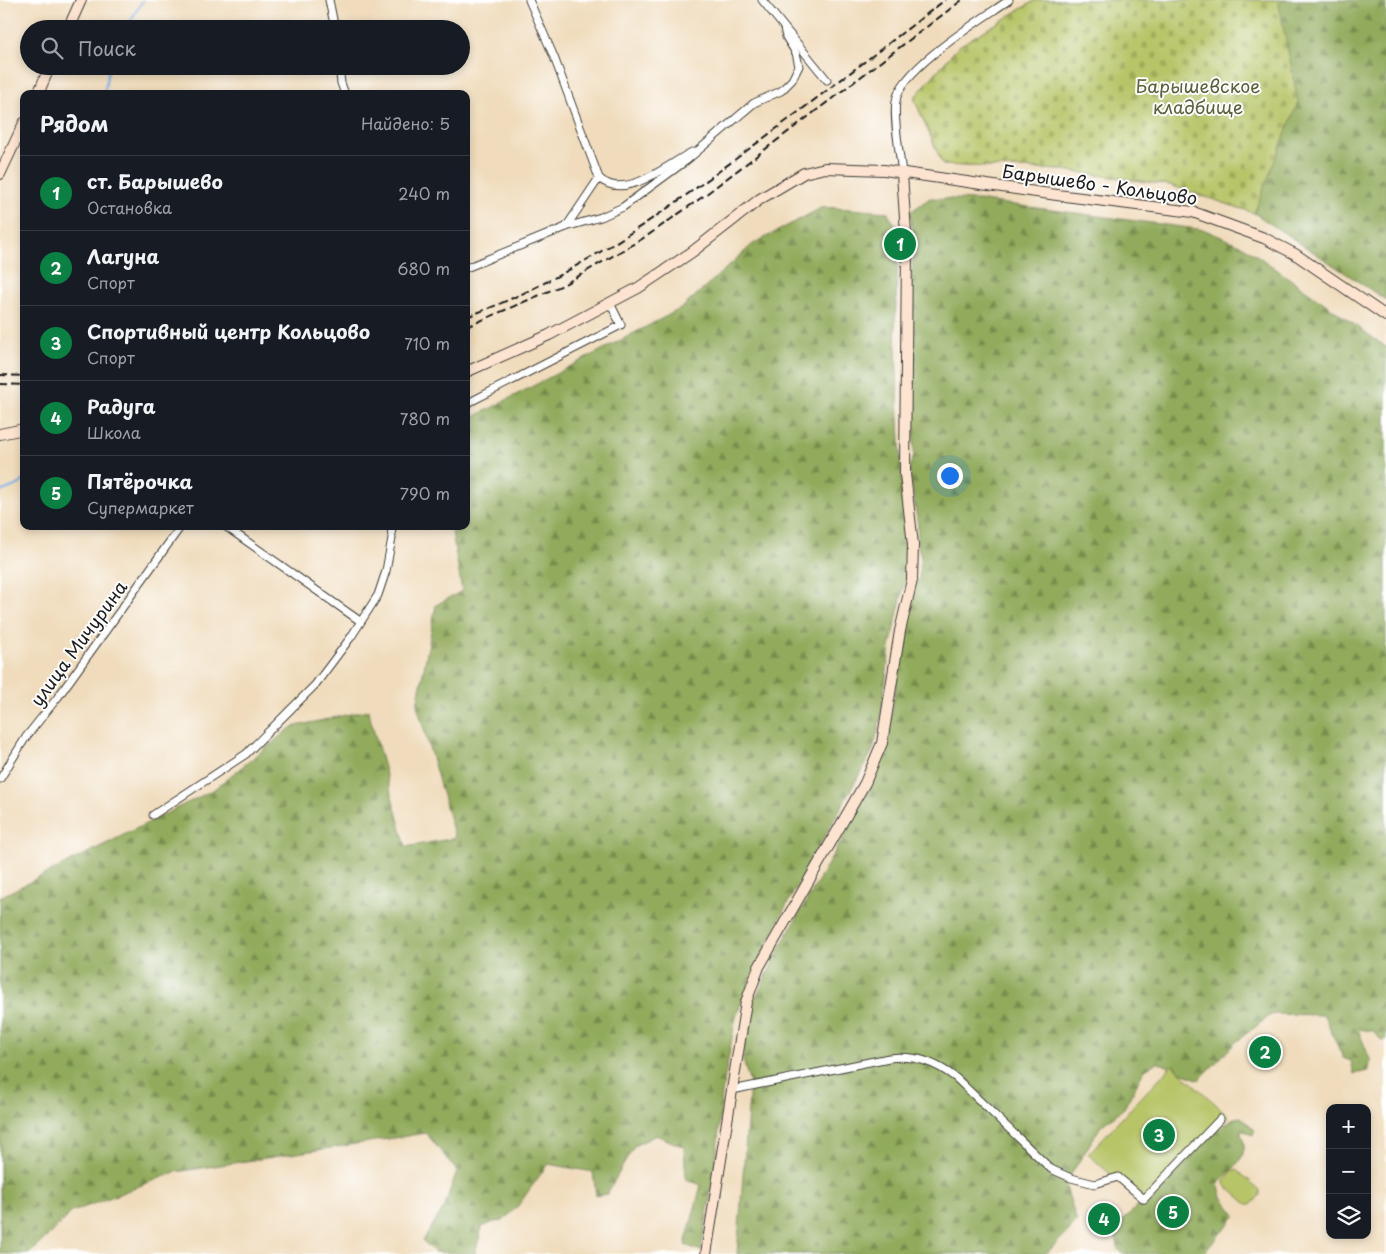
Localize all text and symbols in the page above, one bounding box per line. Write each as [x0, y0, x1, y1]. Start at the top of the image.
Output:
search box [20, 20, 470, 75]
icon: search [38, 34, 66, 62]
text: Поиск [78, 34, 136, 62]
park label: Барышевское кладбище [1136, 72, 1260, 120]
text: Рядом [40, 107, 108, 139]
text: Найдено: 5 [361, 111, 450, 135]
street label: Барышево - Кольцово [1001, 157, 1199, 211]
text: ст. Барышево [87, 167, 223, 195]
text: 1 [52, 181, 60, 205]
text: 240 m [398, 181, 450, 205]
text: Остановка [87, 195, 172, 219]
pin: 1 [884, 225, 916, 263]
text: Лагуна [87, 242, 159, 270]
text: 2 [50, 256, 62, 280]
text: 680 m [397, 256, 450, 280]
text: Спорт [87, 270, 135, 294]
text: Спортивный центр Кольцово [87, 317, 370, 345]
text: 3 [51, 331, 61, 355]
text: 710 m [404, 331, 450, 355]
text: Спорт [87, 345, 135, 369]
text: Радуга [87, 392, 156, 420]
text: 4 [51, 406, 61, 430]
text: 780 m [400, 406, 450, 430]
text: Школа [87, 420, 141, 444]
your location [937, 463, 963, 489]
text: Пятёрочка [87, 467, 193, 495]
text: 5 [51, 481, 61, 505]
text: 790 m [400, 481, 450, 505]
text: Супермаркет [87, 495, 194, 519]
street label: улица Мичурина [23, 574, 133, 712]
pin: 2 [1249, 1033, 1281, 1071]
map controls [1326, 1104, 1371, 1239]
button: + [1326, 1104, 1371, 1149]
pin: 3 [1143, 1116, 1175, 1154]
button: − [1326, 1149, 1371, 1194]
pin: 5 [1157, 1193, 1189, 1231]
button: layers [1326, 1194, 1371, 1239]
pin: 4 [1088, 1200, 1120, 1238]

